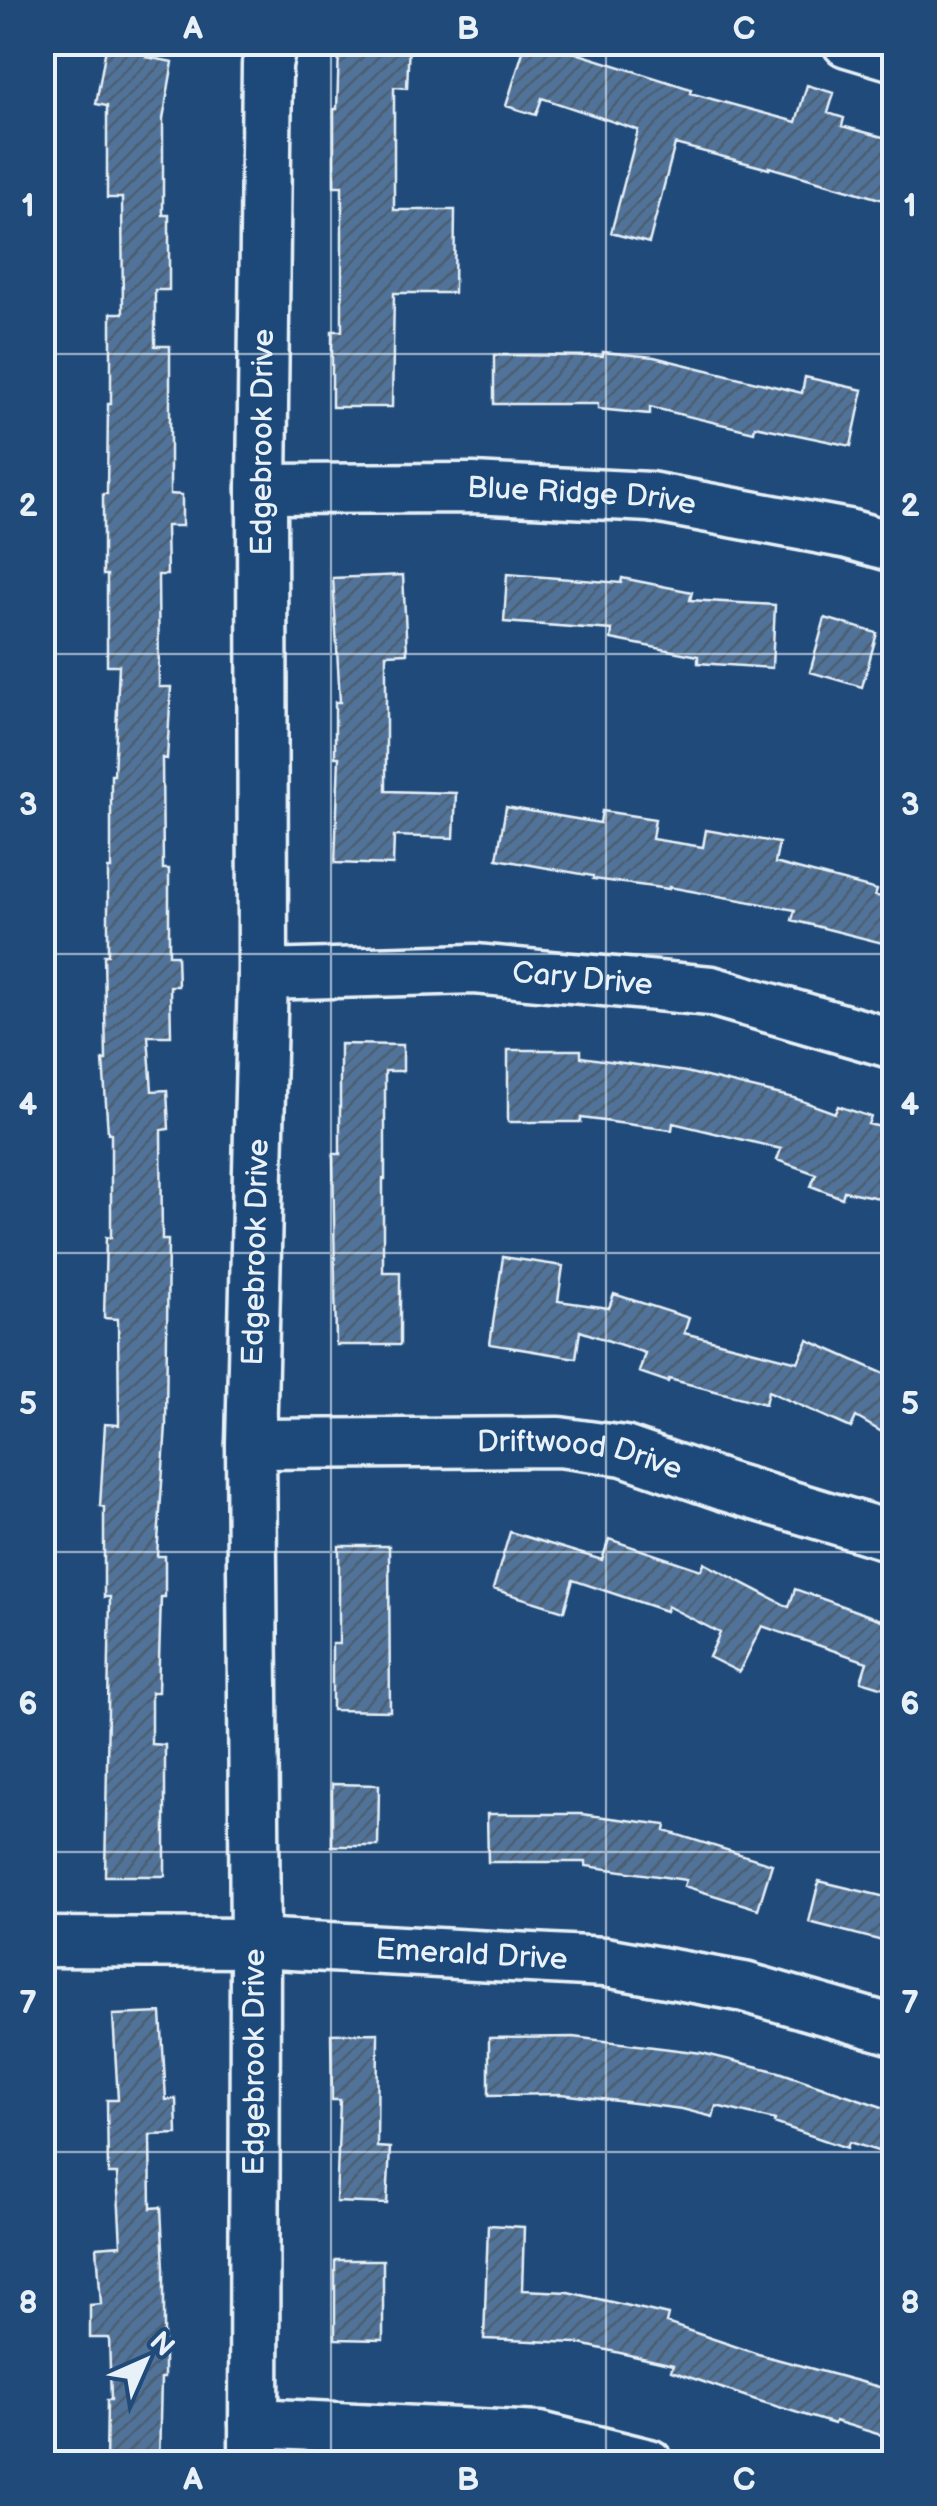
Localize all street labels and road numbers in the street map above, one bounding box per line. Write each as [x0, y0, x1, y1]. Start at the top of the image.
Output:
street label: Edgebrook Drive [244, 329, 282, 556]
street label: Blue Ridge Drive [466, 470, 699, 523]
street label: Cary Drive [511, 955, 654, 1003]
street label: Edgebrook Drive [235, 1138, 277, 1366]
street label: Driftwood Drive [477, 1424, 687, 1488]
street label: Emerald Drive [375, 1932, 569, 1978]
street label: Edgebrook Drive [237, 1949, 273, 2175]

